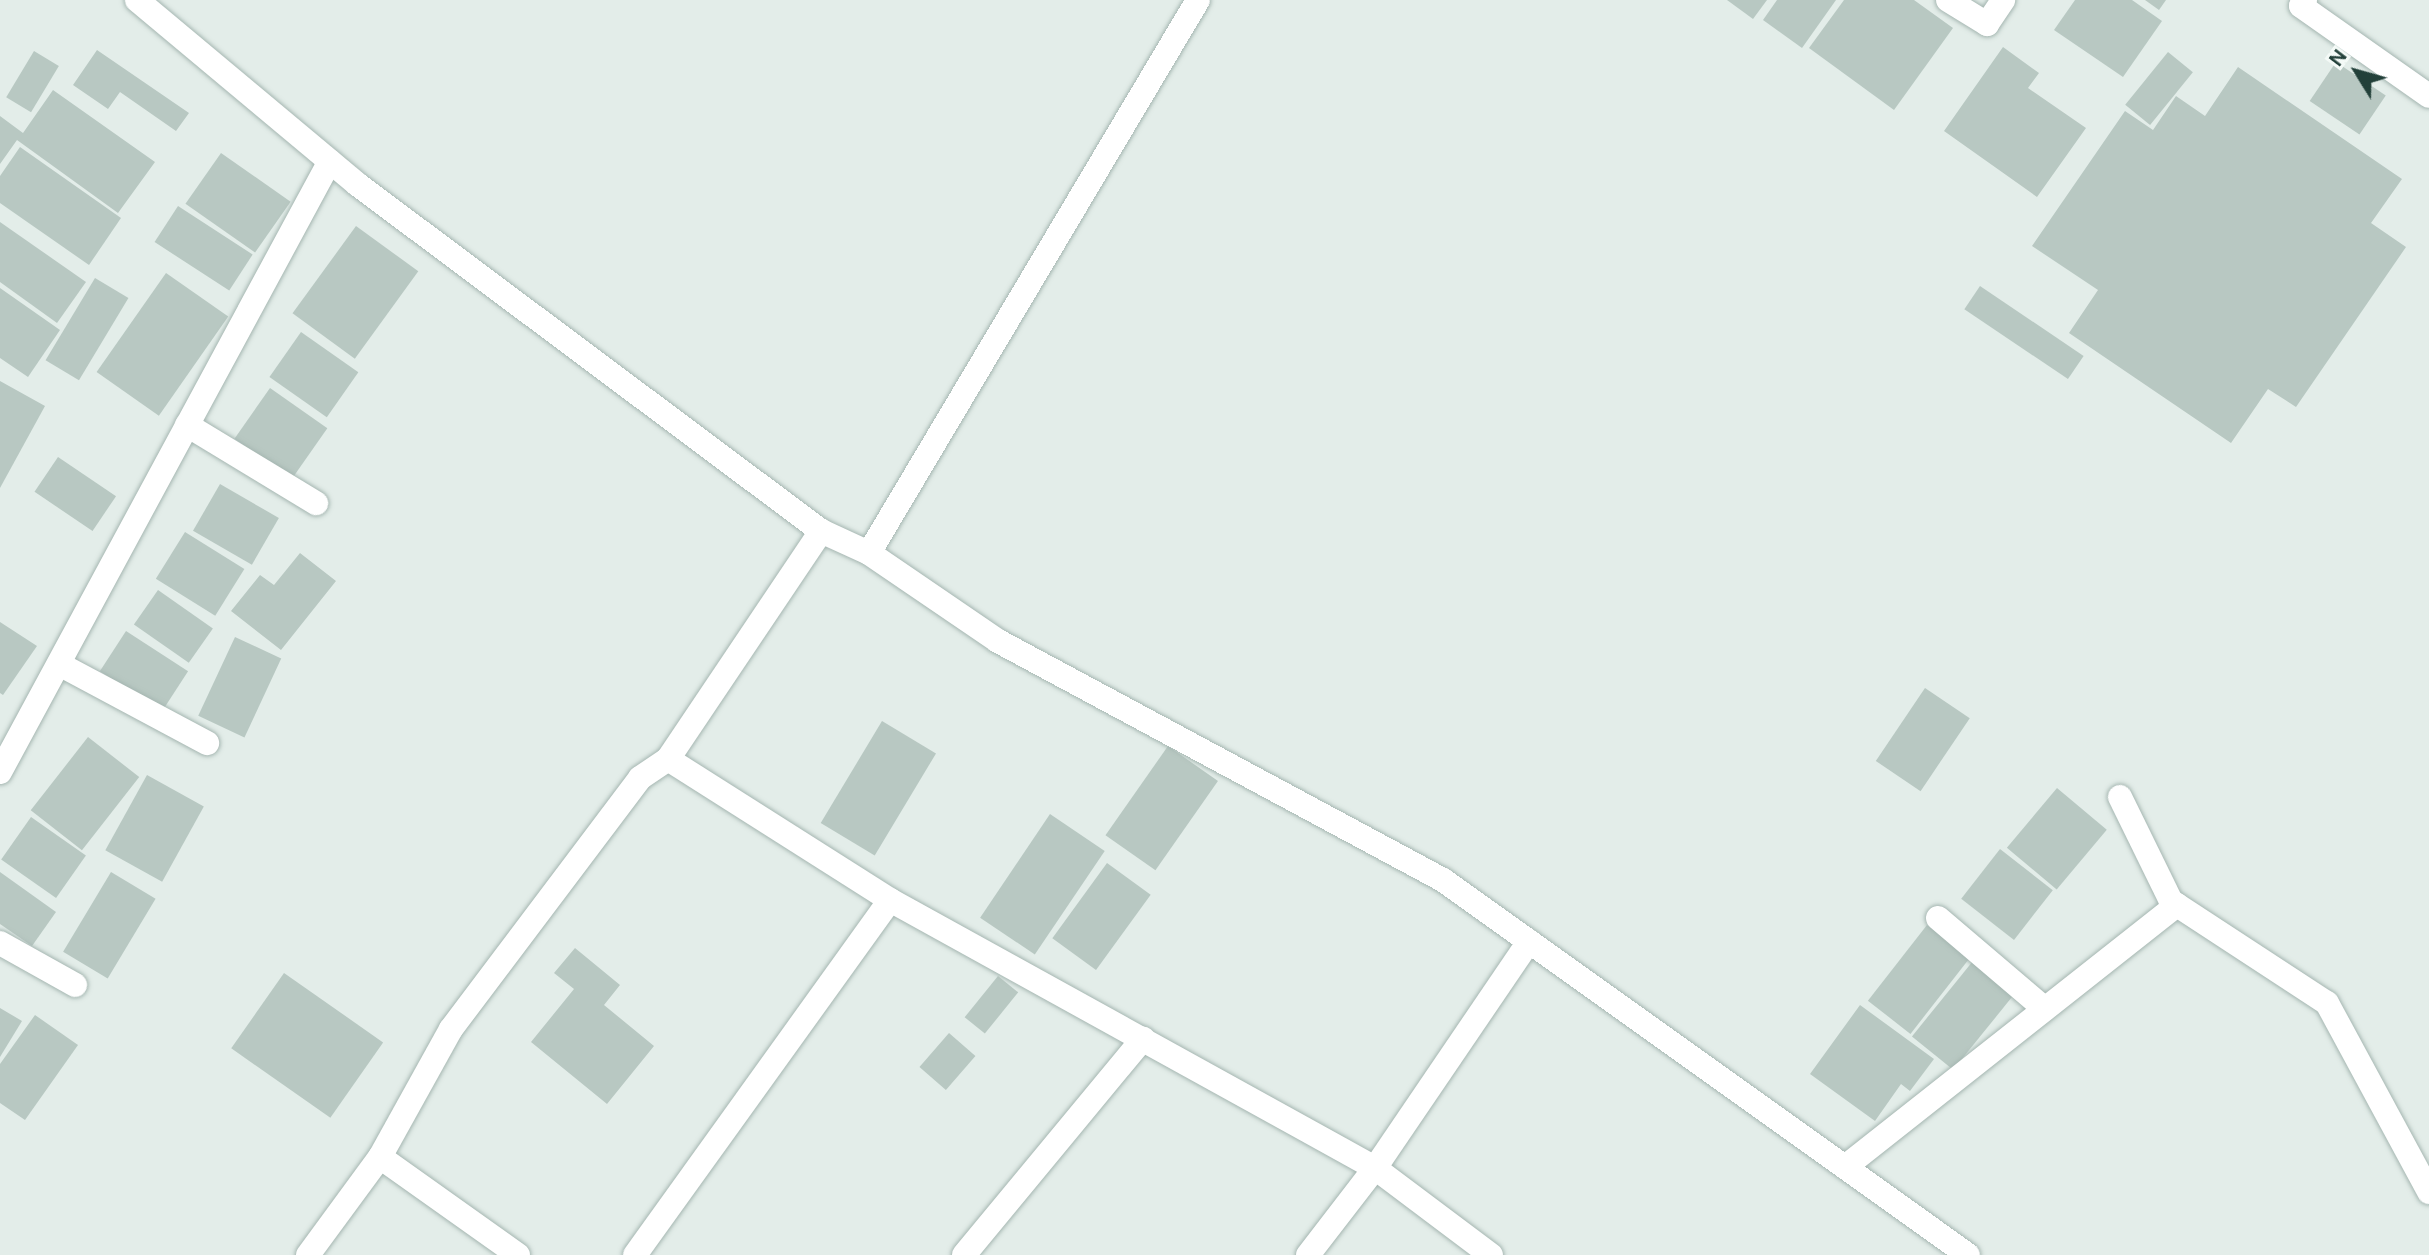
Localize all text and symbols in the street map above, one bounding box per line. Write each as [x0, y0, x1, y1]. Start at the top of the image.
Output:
north arrow [2317, 32, 2397, 112]
text: N [2323, 43, 2353, 72]

